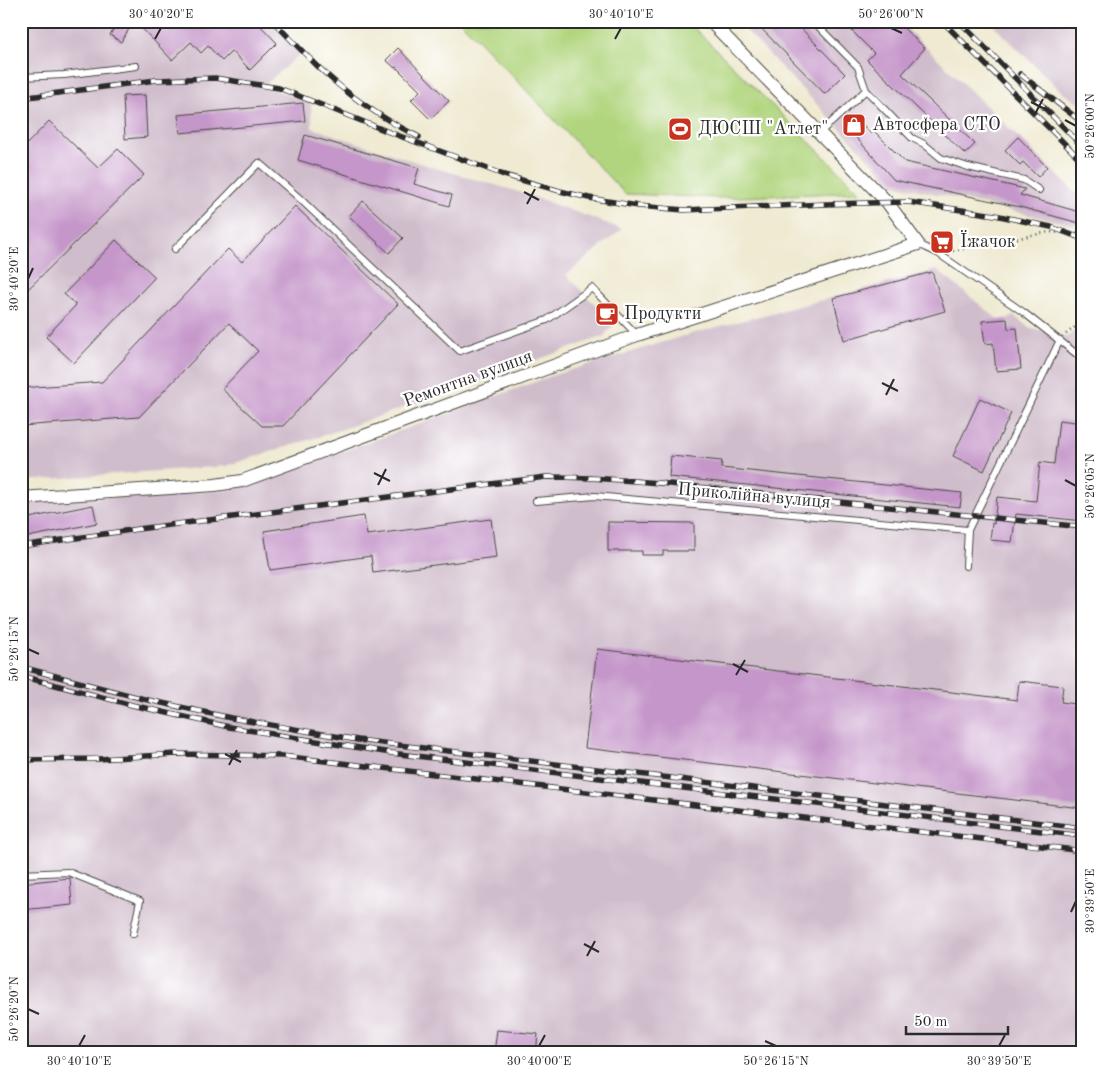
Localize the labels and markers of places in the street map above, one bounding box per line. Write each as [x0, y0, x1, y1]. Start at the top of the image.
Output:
shop icon: Автосфера СТО [841, 112, 867, 138]
sports icon: ДЮСШ "Атлет" [667, 116, 693, 142]
place label: Автосфера СТО [872, 116, 1001, 135]
place label: ДЮСШ "Атлет" [698, 120, 828, 138]
supermarket icon: Їжачок [929, 229, 955, 255]
place label: Їжачок [960, 230, 1016, 251]
cafe icon: Продукти [594, 301, 620, 327]
place label: Продукти [624, 305, 702, 323]

